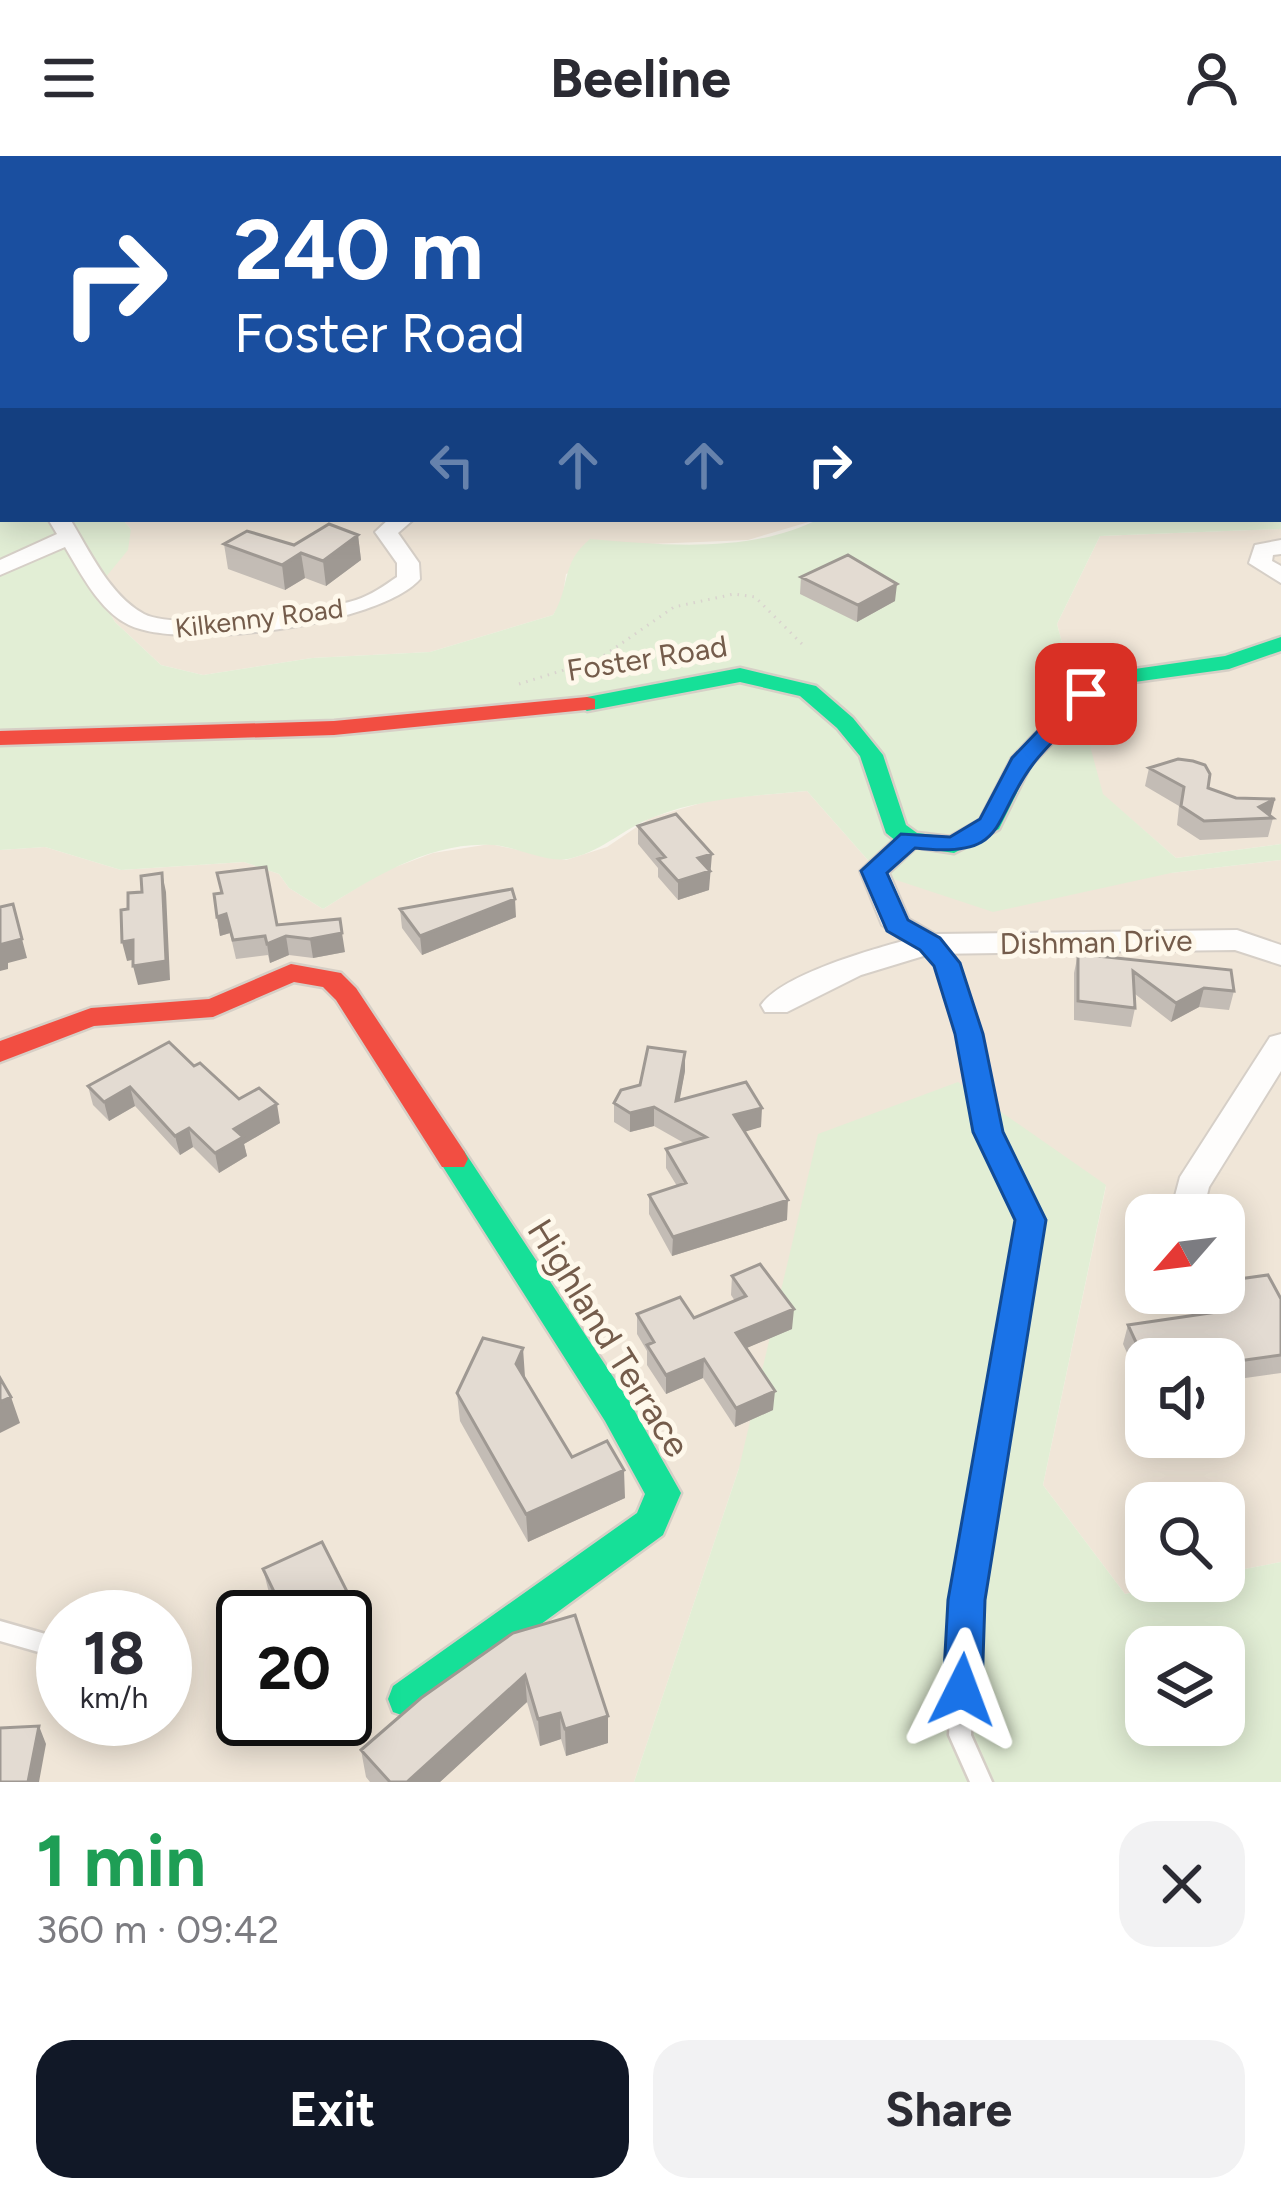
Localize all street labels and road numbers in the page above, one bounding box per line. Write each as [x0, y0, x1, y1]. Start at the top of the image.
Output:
street label: Kilkenny Road [173, 591, 345, 645]
street label: Foster Road [564, 627, 730, 689]
street label: Dishman Drive [999, 922, 1193, 962]
street label: Highland Terrace [519, 1211, 699, 1465]

